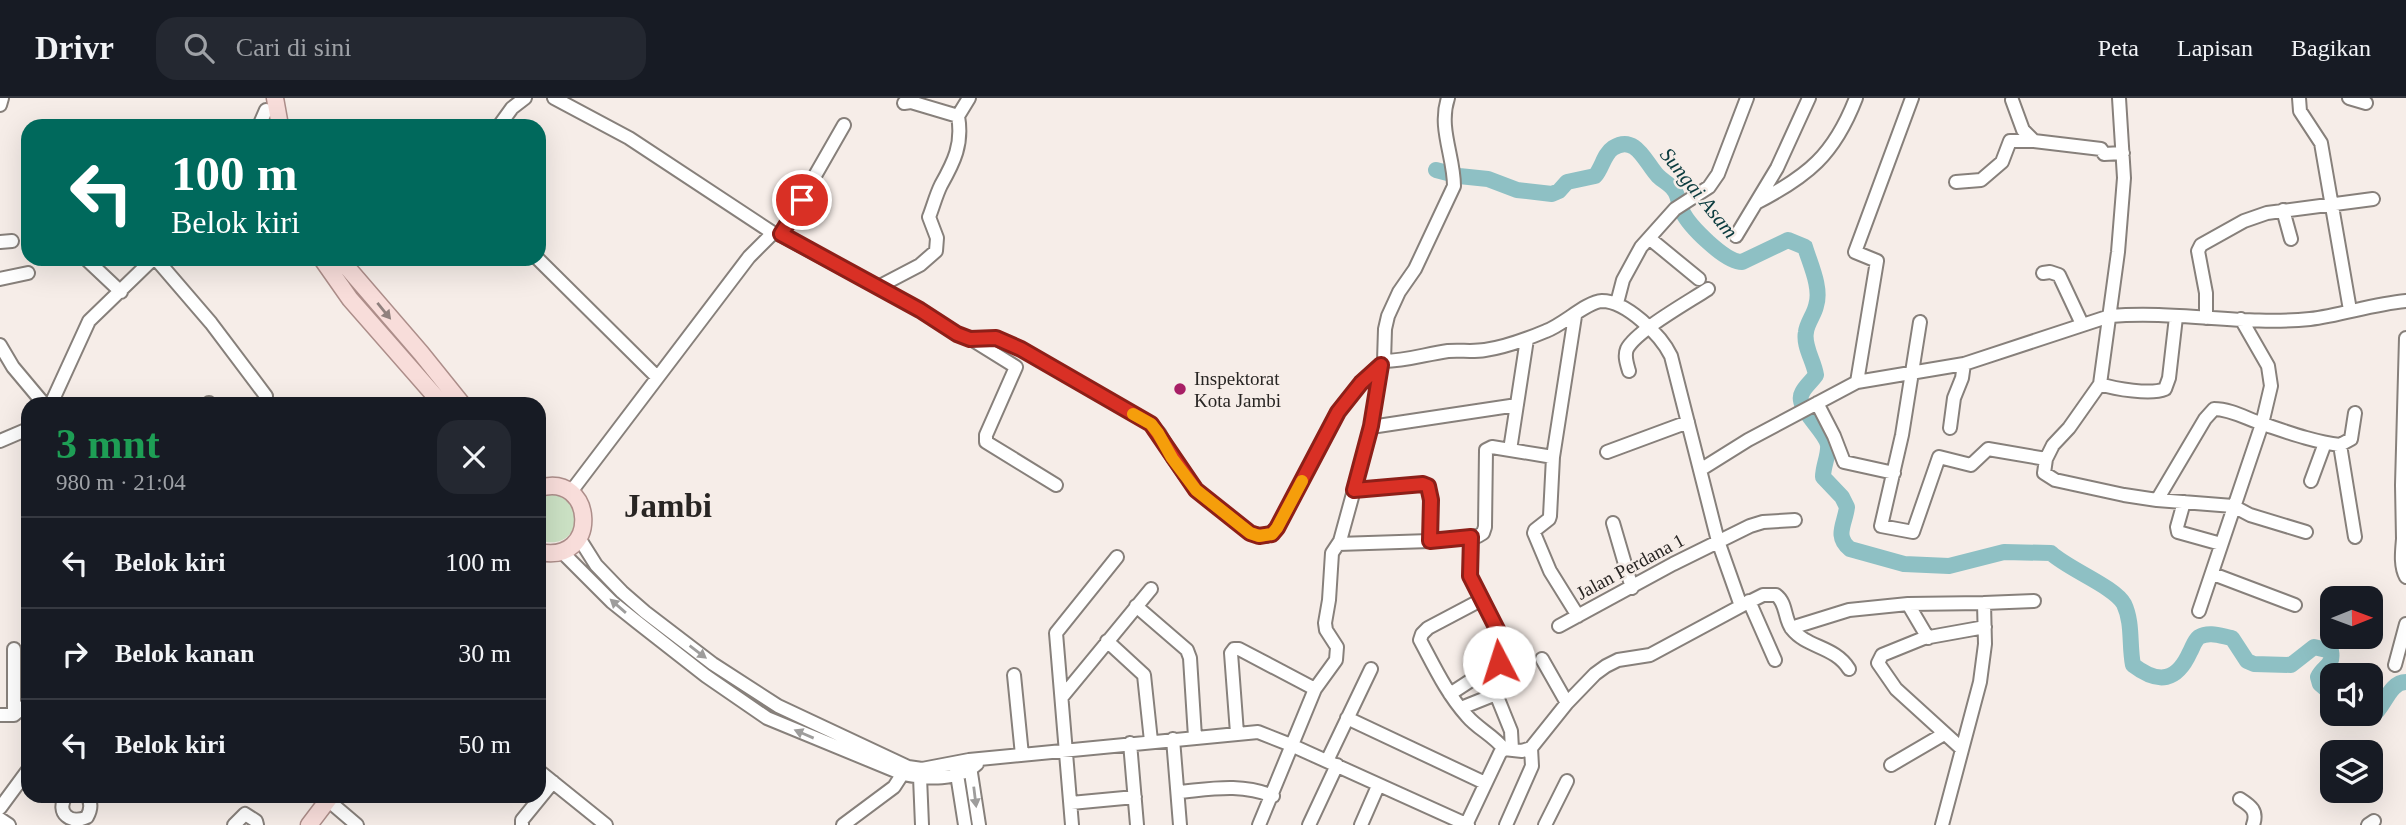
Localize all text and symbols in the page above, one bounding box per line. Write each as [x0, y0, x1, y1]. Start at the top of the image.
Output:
search box [156, 17, 646, 80]
icon: search [180, 29, 218, 67]
text: Drivr [35, 30, 114, 66]
text: Cari di sini [236, 33, 351, 62]
text: Peta [2098, 35, 2139, 61]
text: Lapisan [2177, 35, 2253, 61]
text: Bagikan [2291, 35, 2371, 61]
water label: Sungai Asam [1655, 143, 1743, 243]
text: 100 m [171, 146, 298, 201]
icon: left [56, 147, 147, 238]
pin [772, 170, 832, 230]
icon: arrive [783, 181, 821, 219]
text: Belok kiri [171, 204, 300, 240]
one-way arrow [377, 302, 392, 320]
place label: Inspektorat Kota Jambi [1194, 368, 1281, 411]
marker: Inspektorat Kota Jambi [1172, 381, 1188, 397]
button: close [437, 420, 511, 494]
text: 3 mnt [56, 421, 160, 467]
text: 980 m · 21:04 [56, 470, 186, 495]
district label: Jambi [624, 488, 712, 524]
street label: Jalan Perdana 1 [1573, 529, 1688, 604]
icon: left [56, 544, 94, 582]
text: Belok kiri [115, 548, 226, 577]
text: 100 m [445, 548, 511, 577]
north arrow [2320, 586, 2384, 649]
map controls [2320, 586, 2383, 803]
one-way arrow [609, 599, 626, 614]
position arrow [1462, 625, 1536, 699]
icon: right [56, 635, 94, 673]
text: Belok kanan [115, 639, 254, 668]
text: 30 m [458, 639, 511, 668]
one-way arrow [689, 645, 707, 659]
button: sound [2320, 663, 2383, 726]
icon: left [56, 726, 94, 764]
one-way arrow [794, 728, 815, 739]
text: Belok kiri [115, 730, 226, 759]
text: 50 m [458, 730, 511, 759]
button: layers [2320, 740, 2383, 803]
one-way arrow [970, 786, 981, 808]

